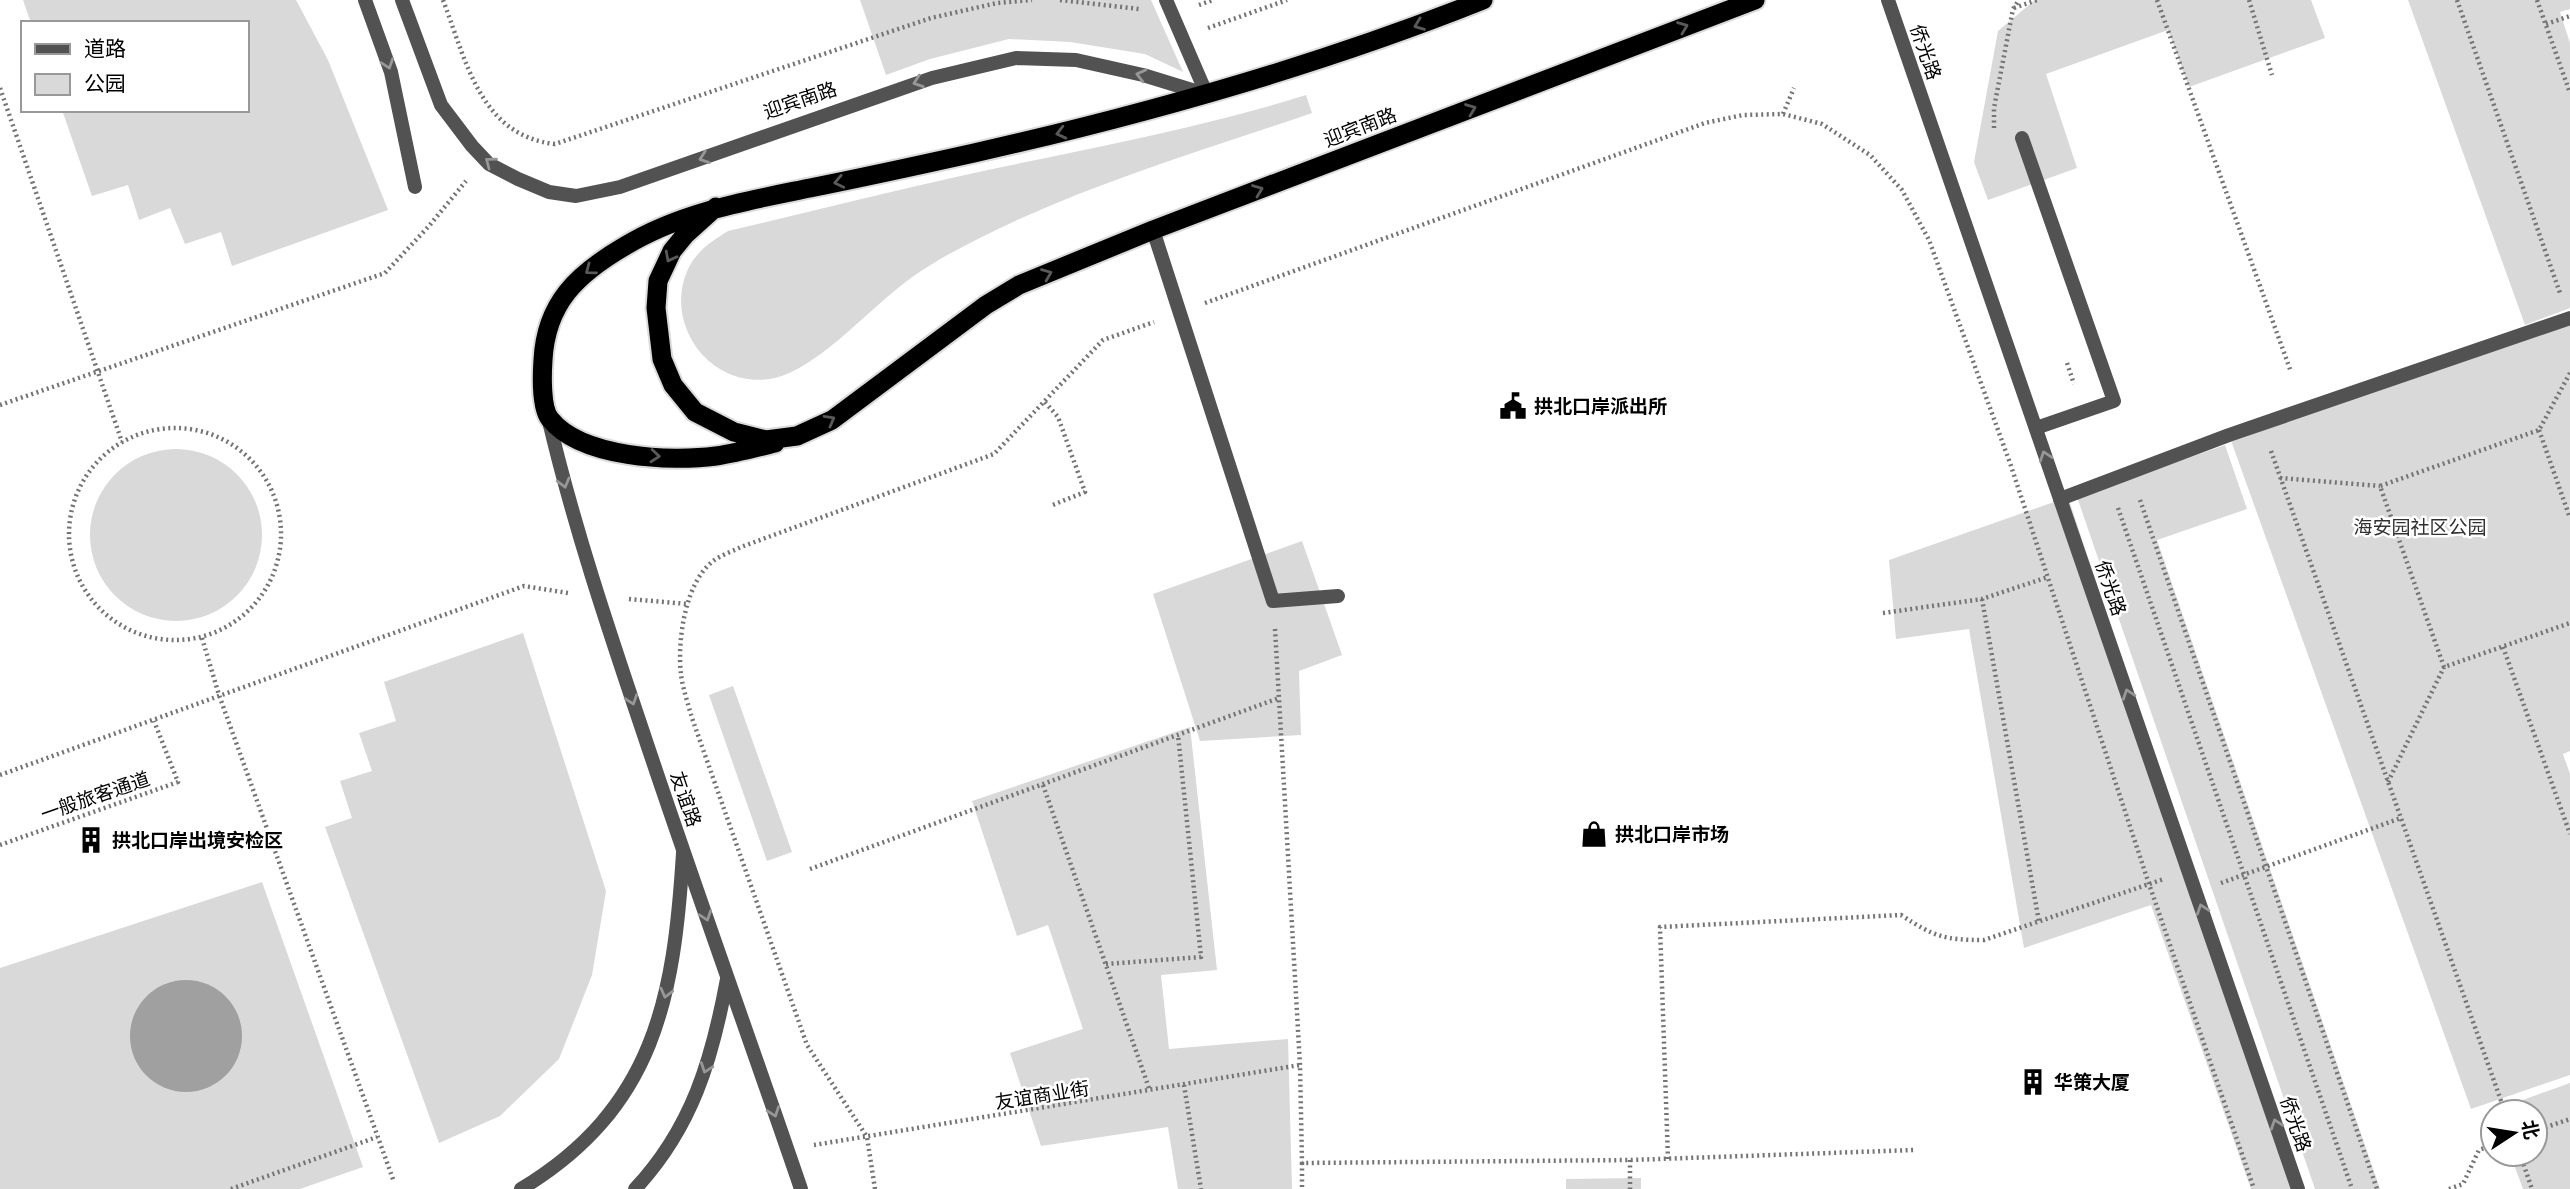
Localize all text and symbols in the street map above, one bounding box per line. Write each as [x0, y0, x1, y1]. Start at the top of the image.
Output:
one-way arrow [1414, 17, 1426, 31]
legend [21, 21, 248, 112]
street label: 侨光路 [1904, 21, 1948, 83]
one-way arrow [1676, 22, 1688, 36]
text: 道路 [84, 34, 126, 62]
one-way arrow [380, 58, 394, 70]
text: 公园 [84, 69, 126, 97]
one-way arrow [1135, 69, 1147, 83]
one-way arrow [913, 74, 925, 88]
street label: 迎宾南路 [760, 75, 840, 125]
street label: 迎宾南路 [1320, 101, 1400, 153]
one-way arrow [1464, 103, 1476, 117]
one-way arrow [1055, 125, 1067, 139]
one-way arrow [698, 150, 710, 164]
one-way arrow [485, 158, 498, 170]
one-way arrow [833, 174, 845, 189]
one-way arrow [1252, 185, 1264, 199]
one-way arrow [665, 250, 679, 262]
one-way arrow [585, 262, 598, 274]
one-way arrow [1039, 268, 1052, 282]
public building icon: 拱北口岸派出所 [1498, 391, 1528, 421]
place label: 拱北口岸派出所 [1534, 393, 1667, 419]
one-way arrow [823, 415, 836, 428]
one-way arrow [649, 449, 661, 464]
one-way arrow [2039, 450, 2054, 462]
one-way arrow [556, 477, 570, 489]
park label: 海安园社区公园 [2353, 514, 2487, 540]
street label: 侨光路 [2089, 557, 2133, 619]
one-way arrow [2121, 689, 2136, 701]
one-way arrow [624, 694, 638, 706]
street label: 一般旅客通道 [37, 765, 153, 827]
street label: 友谊路 [664, 768, 708, 830]
shop icon: 拱北口岸市场 [1579, 819, 1609, 849]
place label: 拱北口岸市场 [1615, 821, 1729, 847]
building icon: 拱北口岸出境安检区 [76, 825, 106, 855]
place label: 拱北口岸出境安检区 [112, 827, 283, 853]
one-way arrow [2196, 904, 2210, 916]
one-way arrow [698, 909, 712, 921]
one-way arrow [660, 987, 674, 999]
one-way arrow [700, 1062, 714, 1074]
building icon: 华策大厦 [2018, 1067, 2048, 1097]
place label: 华策大厦 [2054, 1069, 2130, 1095]
street label: 友谊商业街 [993, 1075, 1091, 1115]
street label: 侨光路 [2274, 1093, 2318, 1155]
north arrow [2479, 1098, 2549, 1168]
one-way arrow [766, 1105, 780, 1117]
text: 北 [2516, 1117, 2545, 1141]
one-way arrow [2270, 1119, 2284, 1131]

